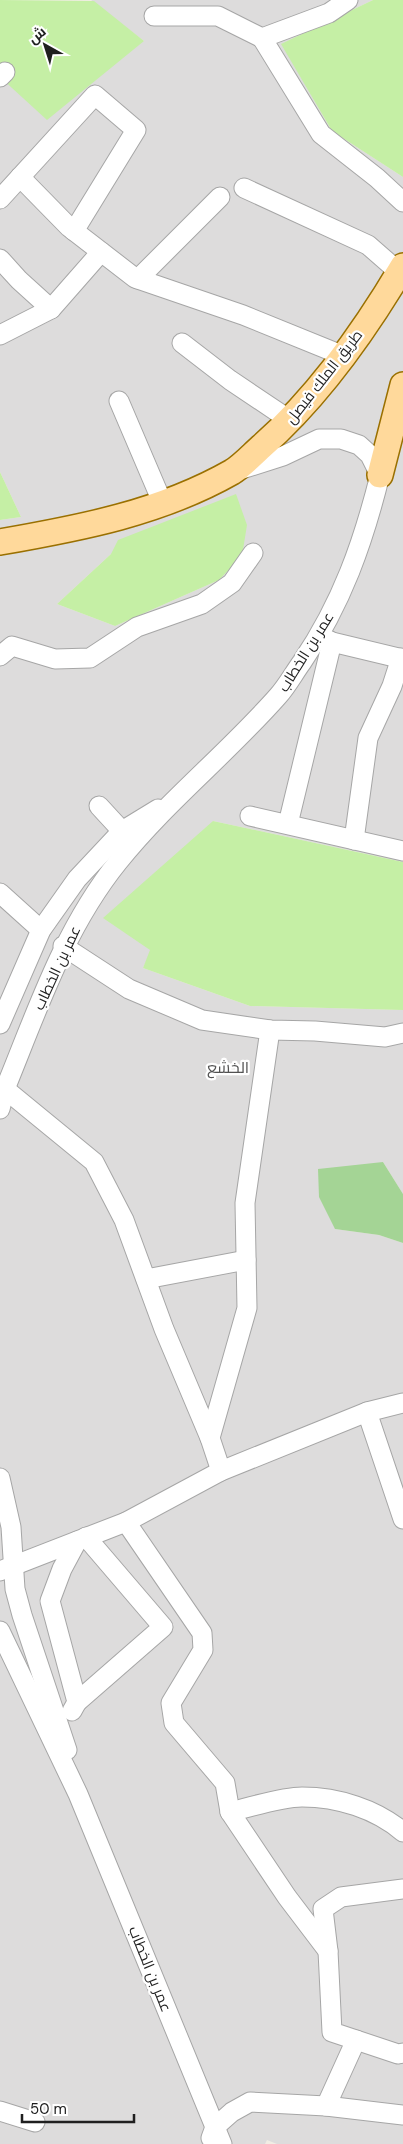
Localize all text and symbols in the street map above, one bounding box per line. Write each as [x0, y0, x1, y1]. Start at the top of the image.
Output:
north arrow [20, 20, 70, 70]
text: ش [24, 22, 49, 48]
street label: طريق الملك فيصل [281, 326, 367, 428]
street label: عمر بن الخطاب [273, 608, 339, 696]
street label: عمر بن الخطاب [29, 923, 85, 1013]
district label: الخشع [207, 1057, 249, 1079]
street label: عمر بن الخطاب [124, 1923, 176, 2015]
scale bar [22, 2092, 135, 2124]
text: 50 m [30, 2099, 67, 2119]

